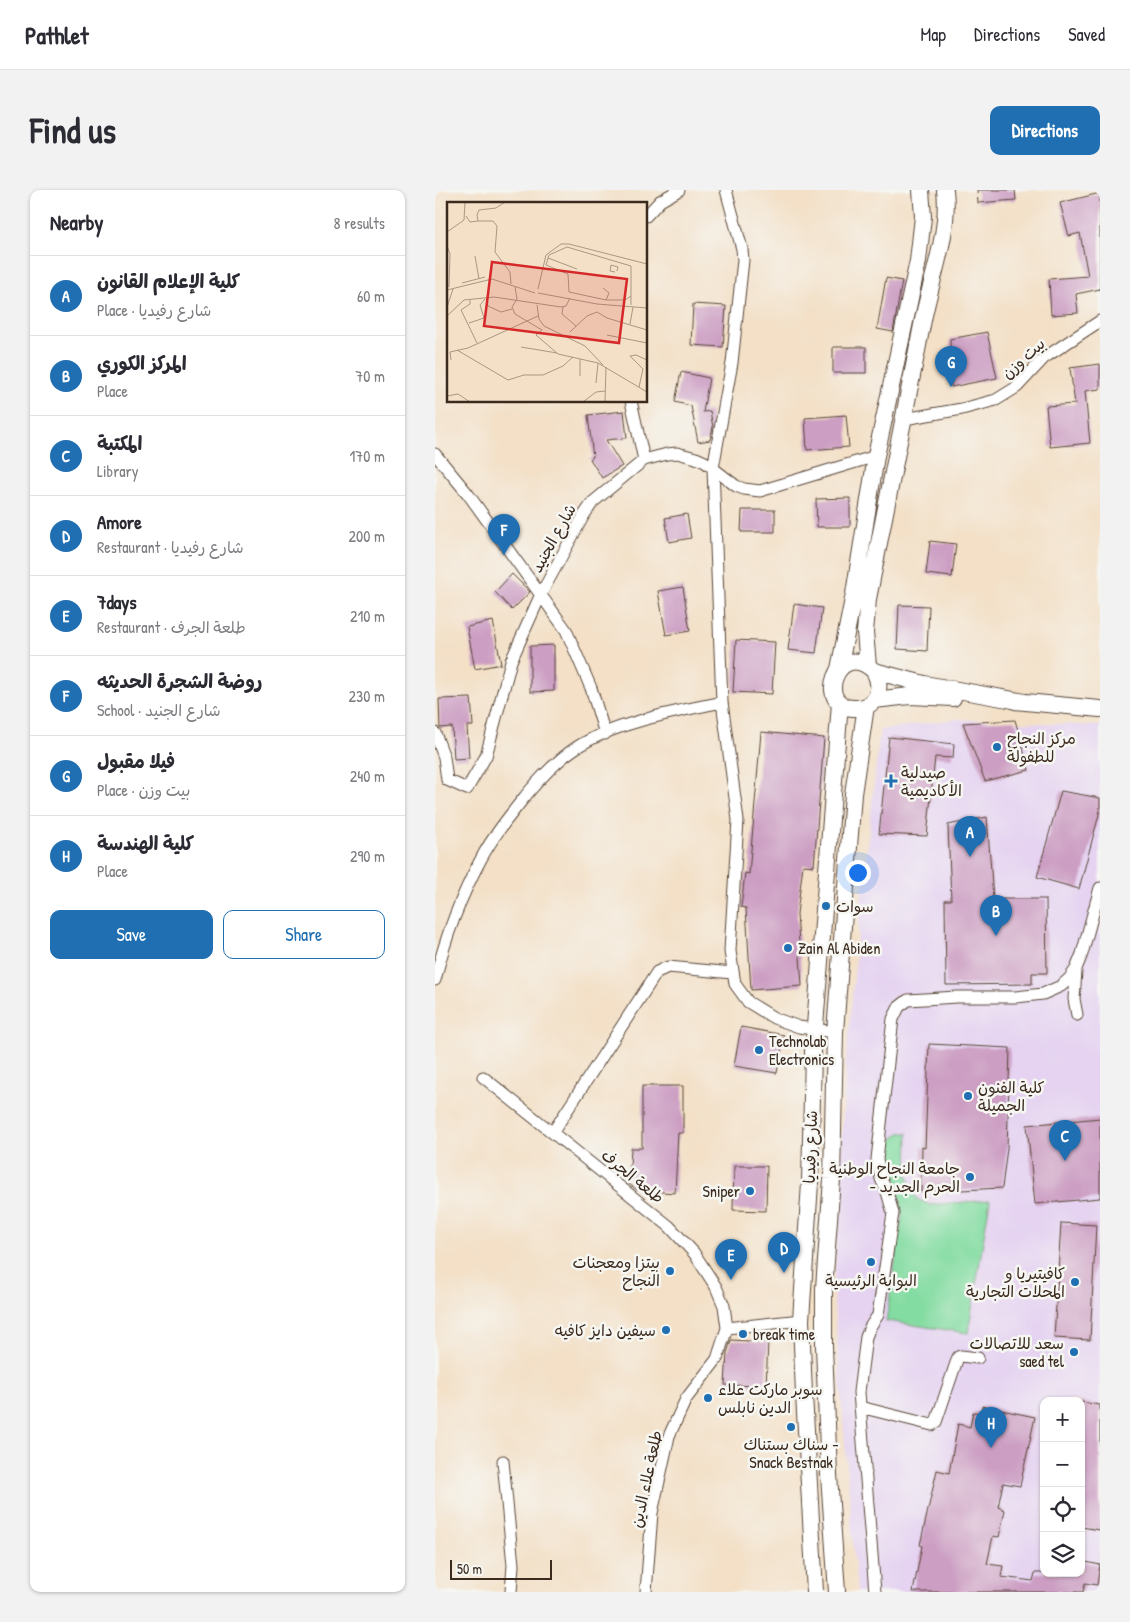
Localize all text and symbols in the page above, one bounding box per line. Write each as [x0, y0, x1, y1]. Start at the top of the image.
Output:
text: Pathlet [25, 19, 88, 51]
text: Map [921, 22, 946, 47]
text: Directions [974, 22, 1040, 47]
text: Saved [1068, 22, 1105, 47]
button: Directions [990, 106, 1100, 155]
text: Find us [30, 107, 116, 154]
inset map [447, 202, 647, 402]
text: Nearby [50, 208, 103, 237]
text: 8 results [333, 212, 385, 234]
text: كلية الإعلام القانون [97, 268, 240, 294]
text: A [62, 285, 70, 307]
text: 60 m [357, 285, 385, 307]
text: Place · شارع رفيديا [97, 299, 211, 321]
street label: بيت وزن [996, 332, 1050, 384]
pin: G [935, 346, 967, 387]
text: المركز الكوري [97, 350, 187, 376]
text: B [62, 365, 70, 387]
text: 70 m [355, 365, 385, 387]
text: Place [97, 380, 128, 402]
text: المكتبة [97, 430, 142, 456]
text: C [62, 445, 70, 467]
text: 170 m [350, 445, 385, 467]
text: Library [97, 460, 139, 482]
street label: شارع الجنيد [525, 500, 582, 577]
text: Amore [97, 509, 142, 535]
pin: F [488, 514, 520, 555]
text: D [62, 525, 70, 547]
text: 200 m [349, 525, 385, 547]
text: Restaurant · شارع رفيديا [97, 536, 244, 558]
text: 7days [97, 589, 137, 615]
text: E [62, 605, 70, 627]
text: 210 m [350, 605, 385, 627]
text: Restaurant · طلعة الجرف [97, 616, 246, 638]
text: روضة الشجرة الحديثه [97, 668, 262, 694]
text: F [63, 685, 69, 707]
text: 230 m [349, 685, 385, 707]
text: School · شارع الجنيد [97, 699, 221, 721]
place label: مركز النجاح للطفولة [1007, 727, 1076, 767]
marker: مركز النجاح للطفولة [991, 741, 1003, 753]
text: فيلا مقبول [97, 748, 175, 774]
place label: صيدلية الأكاديمية [901, 761, 962, 801]
text: G [62, 765, 70, 787]
text: 240 m [350, 765, 385, 787]
marker: صيدلية الأكاديمية [885, 775, 897, 787]
text: Place · بيت وزن [97, 779, 190, 801]
pin: A [954, 816, 986, 857]
text: كلية الهندسة [97, 830, 194, 856]
text: H [62, 845, 70, 867]
text: 290 m [350, 845, 385, 867]
text: Place [97, 860, 128, 882]
your location [845, 860, 871, 886]
place label: سوات [836, 895, 874, 917]
pin: B [980, 895, 1012, 936]
marker: سوات [820, 900, 832, 912]
button: Save [50, 910, 213, 959]
button: Share [223, 910, 385, 959]
place label: Zain Al Abiden [798, 937, 880, 959]
marker: Zain Al Abiden [782, 942, 794, 954]
place label: Technolab Electronics [769, 1030, 834, 1070]
marker: Technolab Electronics [753, 1044, 765, 1056]
place label: كلية الفنون الجميلة [978, 1076, 1045, 1116]
marker: كلية الفنون الجميلة [962, 1090, 974, 1102]
street label: شارع رفيديا [798, 1110, 823, 1184]
pin: C [1049, 1120, 1081, 1161]
street label: طلعة الجرف [597, 1144, 669, 1208]
place label: جامعة النجاح الوطنية - الحرم الجديد [829, 1157, 960, 1199]
marker: جامعة النجاح الوطنية - الحرم الجديد [964, 1171, 976, 1183]
place label: Sniper [702, 1180, 740, 1202]
marker: Sniper [744, 1185, 756, 1197]
pin: D [768, 1232, 800, 1273]
pin: E [715, 1239, 747, 1280]
place label: بيتزا ومعجنات النجاح [572, 1251, 660, 1291]
marker: البوابة الرئيسية [865, 1256, 877, 1268]
place label: كافيتيريا و المحلات التجارية [966, 1262, 1065, 1302]
marker: بيتزا ومعجنات النجاح [664, 1265, 676, 1277]
place label: البوابة الرئيسية [825, 1269, 917, 1291]
marker: كافيتيريا و المحلات التجارية [1069, 1276, 1081, 1288]
place label: سيفين دايز كافيه [555, 1319, 656, 1341]
place label: break time [753, 1323, 816, 1345]
marker: سيفين دايز كافيه [660, 1324, 672, 1336]
marker: break time [737, 1328, 749, 1340]
place label: سعد للاتصالات saed tel [969, 1332, 1065, 1372]
marker: سعد للاتصالات saed tel [1068, 1346, 1080, 1358]
place label: سوبر ماركت علاء الدين نابلس [718, 1378, 823, 1418]
marker: سوبر ماركت علاء الدين نابلس [702, 1392, 714, 1404]
map controls [1040, 1397, 1085, 1577]
button: + [1040, 1397, 1085, 1442]
pin: H [975, 1407, 1007, 1448]
marker: سناك بستناك - Snack Bestnak [785, 1421, 797, 1433]
street label: طلعة علاء الدين [625, 1428, 667, 1530]
place label: سناك بستناك - Snack Bestnak [743, 1433, 839, 1473]
button: − [1040, 1442, 1085, 1487]
button: locate [1040, 1487, 1085, 1532]
button: layers [1040, 1532, 1085, 1577]
scale bar [450, 1557, 553, 1580]
text: 50 m [457, 1559, 482, 1578]

